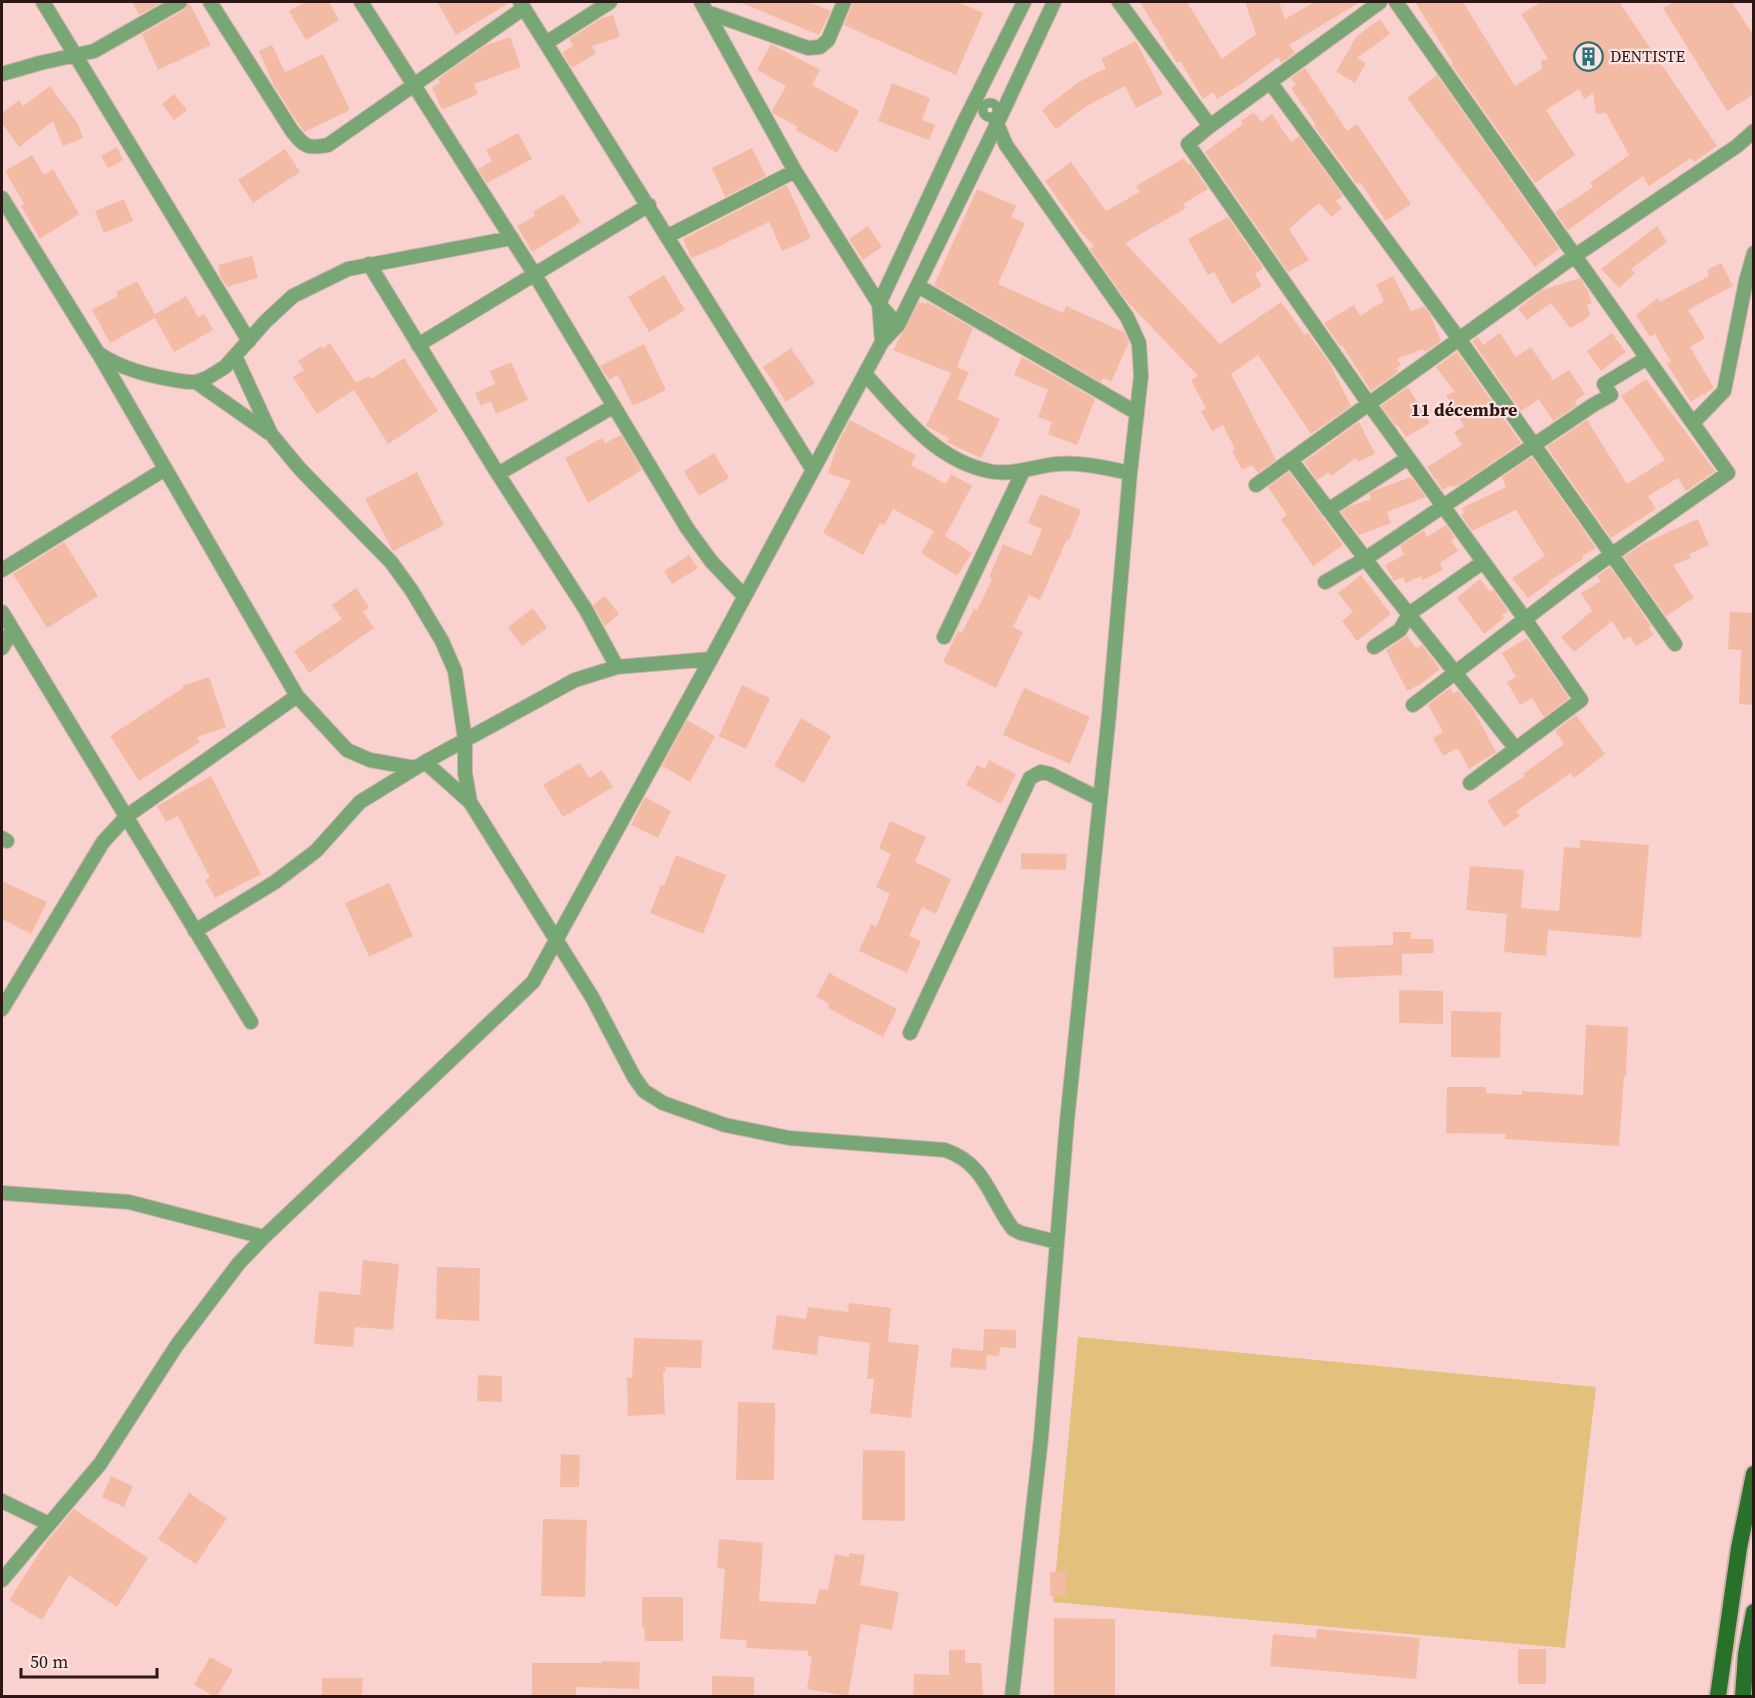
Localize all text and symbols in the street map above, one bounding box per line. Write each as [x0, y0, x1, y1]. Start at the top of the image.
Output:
building icon: DENTISTE [1573, 40, 1605, 72]
place label: DENTISTE [1610, 45, 1686, 67]
district label: 11 décembre [1411, 397, 1517, 422]
scale bar [21, 1641, 158, 1679]
text: 50 m [30, 1649, 68, 1674]

